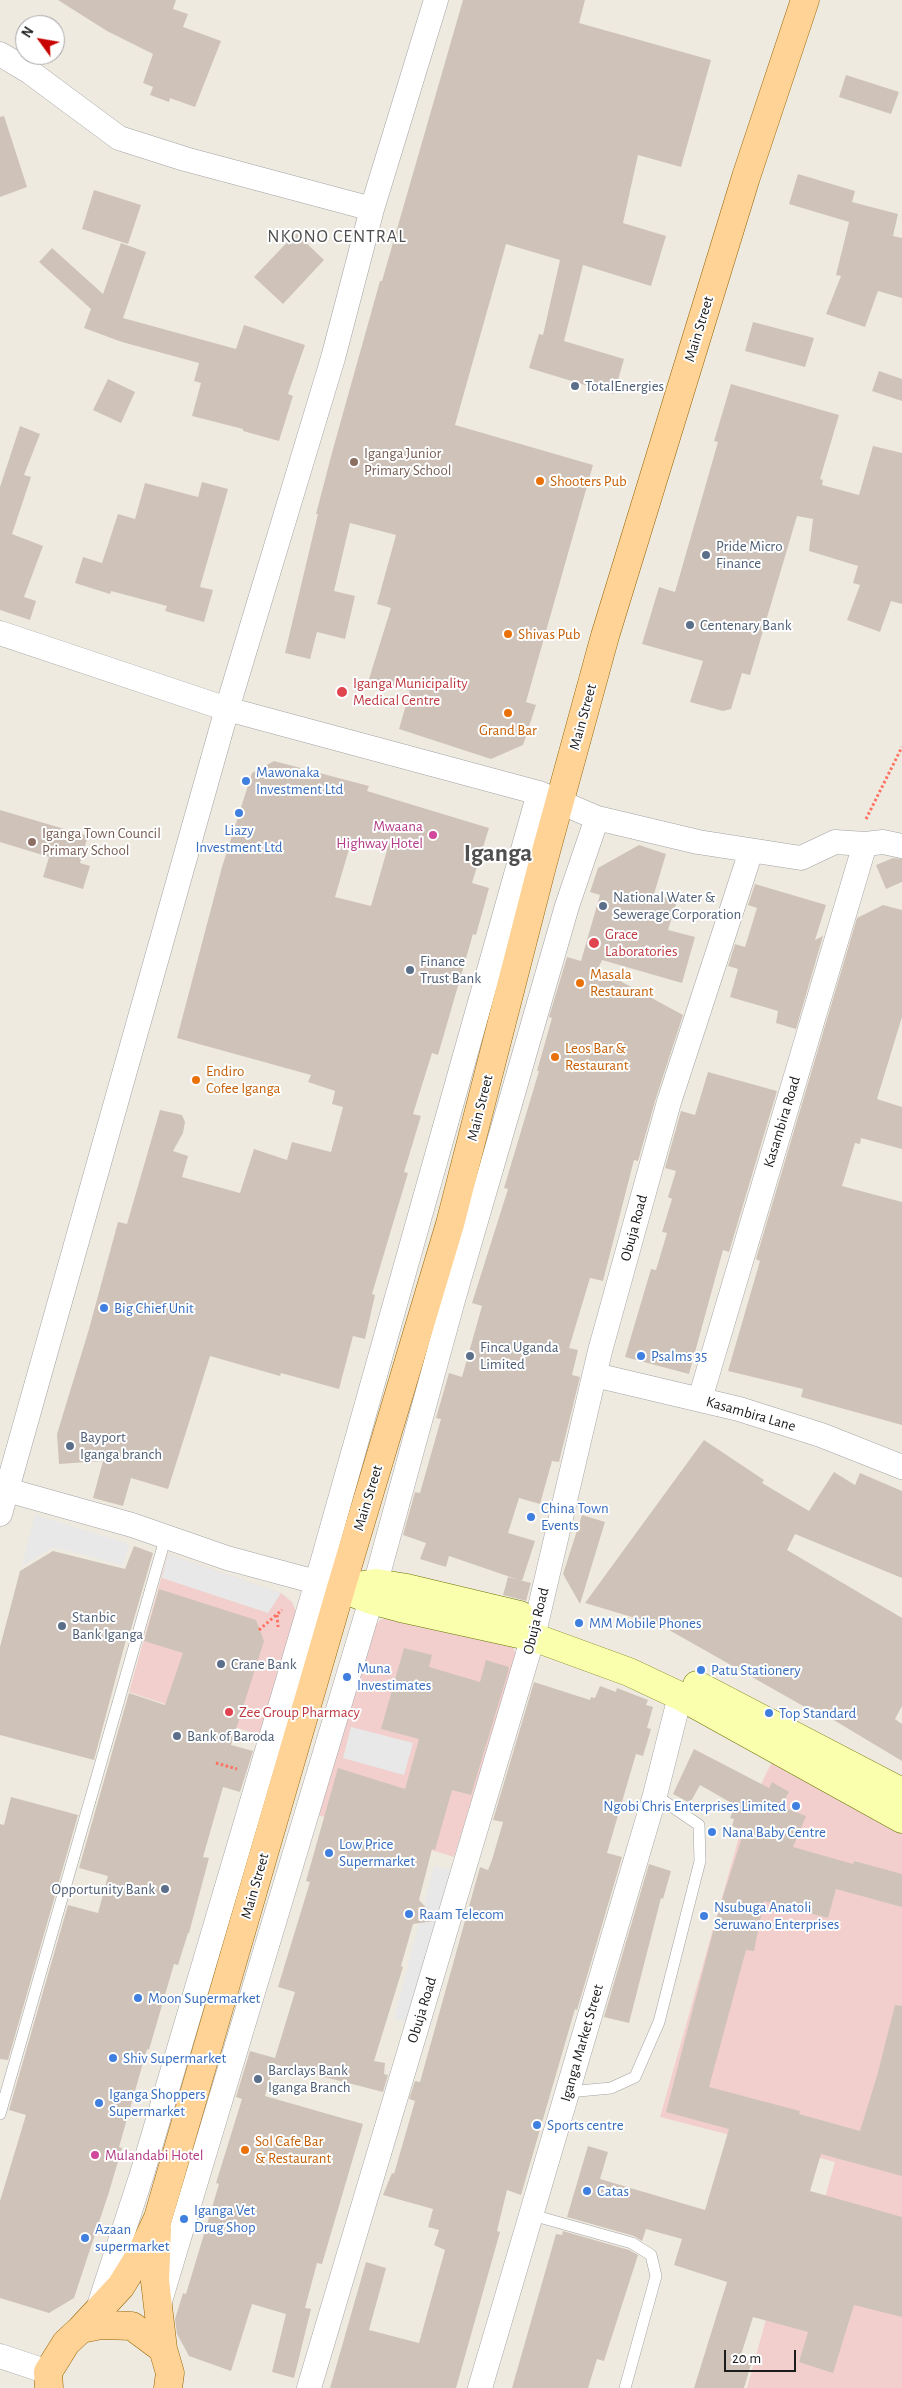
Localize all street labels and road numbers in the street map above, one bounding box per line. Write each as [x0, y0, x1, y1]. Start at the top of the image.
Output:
street label: Main Street [680, 294, 718, 364]
street label: Main Street [566, 682, 600, 752]
street label: Main Street [463, 1073, 497, 1143]
street label: Kasambira Road [760, 1074, 804, 1170]
street label: Obuja Road [616, 1193, 652, 1263]
street label: Kasambira Lane [704, 1393, 798, 1435]
street label: Main Street [349, 1463, 387, 1533]
street label: Obuja Road [519, 1586, 553, 1656]
street label: Main Street [237, 1851, 273, 1921]
street label: Obuja Road [403, 1975, 441, 2045]
street label: Iganga Market Street [557, 1982, 607, 2104]

